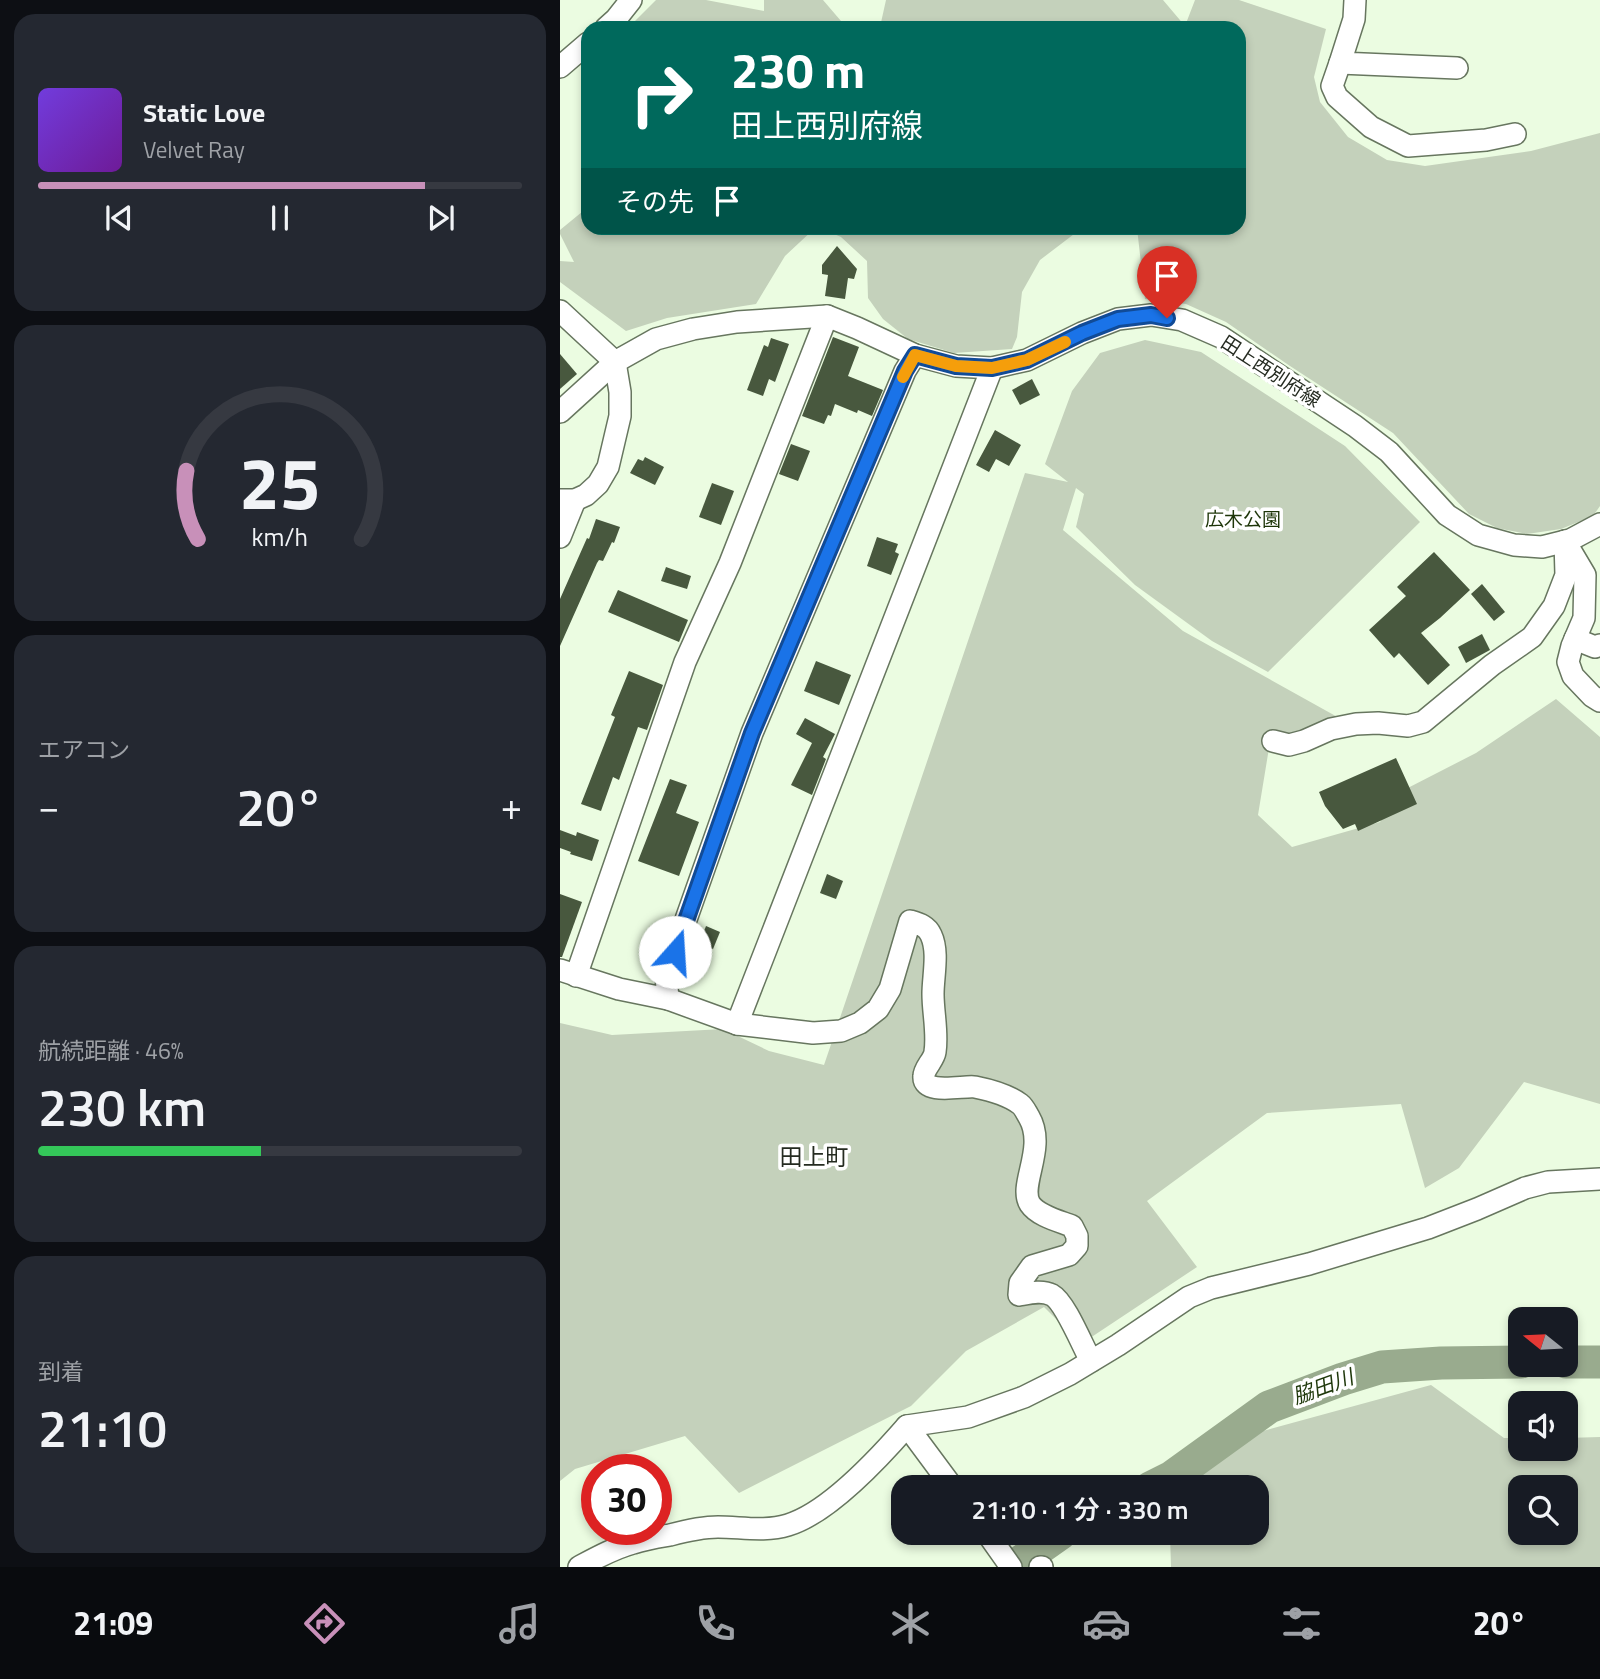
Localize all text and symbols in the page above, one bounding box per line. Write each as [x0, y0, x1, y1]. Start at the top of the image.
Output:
text: 230 m [731, 32, 865, 107]
icon: right [616, 49, 707, 140]
text: Static Love [143, 93, 265, 132]
text: 田上西別府線 [731, 101, 923, 149]
text: Velvet Ray [143, 132, 245, 167]
text: その先 [616, 182, 694, 221]
icon: arrive [708, 182, 746, 220]
icon: previous [100, 199, 138, 237]
icon: pause [261, 199, 299, 237]
icon: next [422, 199, 460, 237]
pin [1137, 246, 1197, 318]
icon: arrive [1148, 257, 1186, 295]
street label: 田上西別府線 [1216, 327, 1327, 414]
text: 25 [239, 427, 321, 537]
park label: 広木公園 [1205, 504, 1281, 533]
text: km/h [252, 518, 308, 556]
text: エアコン [38, 732, 130, 767]
text: 20° [236, 767, 324, 846]
text: − [38, 777, 59, 835]
text: + [501, 777, 522, 835]
position arrow [638, 915, 712, 989]
text: 航続距離 · 46% [38, 1033, 184, 1068]
text: 230 km [38, 1067, 206, 1146]
district label: 田上町 [780, 1139, 849, 1174]
north arrow [1508, 1307, 1578, 1377]
map controls [1508, 1307, 1578, 1545]
text: 到着 [38, 1354, 84, 1389]
water label: 脇田川 [1288, 1360, 1360, 1412]
text: 21:10 [38, 1388, 167, 1467]
button: sound [1508, 1391, 1578, 1461]
speed limit sign: 30 [581, 1454, 672, 1545]
button: search [1508, 1475, 1578, 1545]
text: 21:10 · 1 分 · 330 m [971, 1490, 1189, 1529]
text: 21:09 [73, 1599, 153, 1647]
icon: directions [300, 1599, 349, 1648]
icon: music [495, 1599, 544, 1648]
icon: phone [691, 1599, 740, 1648]
icon: climate [886, 1599, 935, 1648]
icon: car [1082, 1599, 1131, 1648]
icon: filters [1277, 1599, 1326, 1648]
text: 20° [1473, 1599, 1527, 1647]

